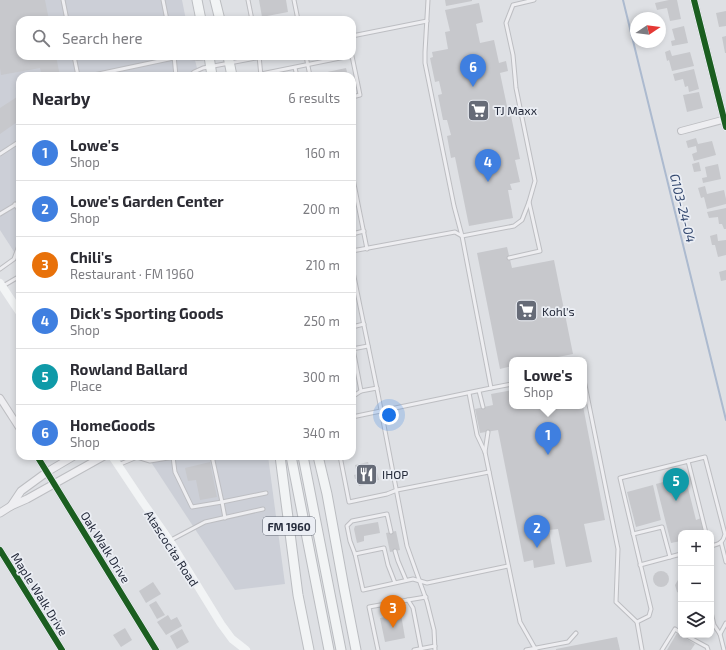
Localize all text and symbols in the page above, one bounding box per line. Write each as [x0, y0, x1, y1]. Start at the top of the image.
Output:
north arrow [630, 12, 666, 48]
search box [16, 16, 356, 60]
icon: search [30, 27, 52, 49]
text: Search here [62, 29, 143, 47]
pin: 6 [460, 54, 486, 87]
text: Nearby [32, 88, 90, 108]
text: 6 results [288, 90, 340, 106]
supermarket icon: TJ Maxx [465, 97, 491, 123]
place label: TJ Maxx [494, 103, 538, 117]
text: Lowe's [70, 136, 119, 154]
text: 1 [42, 145, 48, 161]
text: 160 m [305, 145, 340, 161]
pin: 4 [475, 149, 501, 182]
text: Shop [70, 154, 100, 170]
water label: G103-24-04 [667, 172, 699, 244]
text: Lowe's Garden Center [70, 192, 224, 210]
text: 2 [41, 201, 49, 217]
text: 200 m [303, 201, 340, 217]
text: Shop [70, 210, 100, 226]
text: Chili's [70, 248, 112, 266]
text: 3 [41, 257, 49, 273]
text: 210 m [305, 257, 340, 273]
text: Restaurant · FM 1960 [70, 266, 194, 282]
supermarket icon: Kohl's [513, 298, 539, 324]
text: Dick's Sporting Goods [70, 304, 223, 322]
place label: Kohl's [542, 304, 575, 318]
text: 4 [41, 313, 49, 329]
text: 250 m [304, 313, 340, 329]
text: Shop [70, 322, 100, 338]
popup [509, 357, 587, 409]
text: Rowland Ballard [70, 360, 188, 378]
text: Lowe's [524, 366, 572, 384]
text: 5 [41, 369, 49, 385]
text: 300 m [303, 369, 340, 385]
text: Place [70, 378, 102, 394]
text: Shop [524, 384, 553, 400]
your location [379, 405, 399, 425]
text: HomeGoods [70, 416, 155, 434]
pin: 1 [535, 422, 561, 455]
text: 6 [41, 425, 49, 441]
text: 340 m [303, 425, 340, 441]
text: Shop [70, 434, 100, 450]
restaurant icon: IHOP [353, 461, 379, 487]
place label: IHOP [382, 467, 408, 481]
pin: 5 [663, 468, 689, 501]
street label: Atascocita Road [142, 507, 202, 589]
street label: Oak Walk Drive [78, 509, 134, 585]
pin: 2 [524, 515, 550, 548]
road number: FM 1960 [263, 517, 315, 535]
map controls [678, 530, 714, 638]
button: + [678, 530, 714, 566]
street label: Maple Walk Drive [9, 550, 71, 638]
button: − [678, 566, 714, 602]
pin: 3 [380, 595, 406, 628]
button: layers [678, 602, 714, 638]

